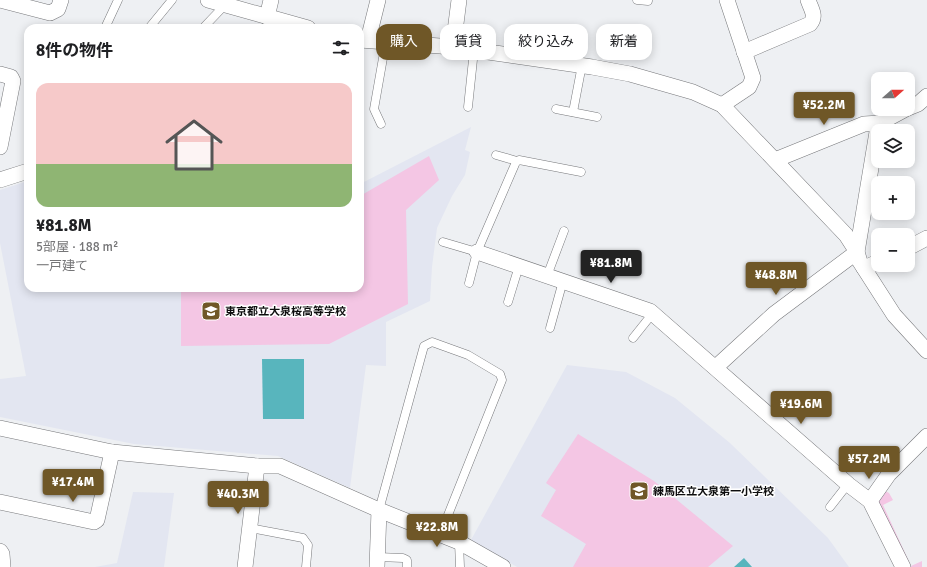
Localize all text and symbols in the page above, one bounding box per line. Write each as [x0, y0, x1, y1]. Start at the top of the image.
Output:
chip: 購入 [376, 24, 432, 60]
chip: 賃貸 [440, 24, 496, 60]
chip: 絞り込み [504, 24, 588, 60]
chip: 新着 [596, 24, 652, 60]
icon: filters [330, 37, 352, 59]
text: 8件の物件 [36, 40, 113, 61]
north arrow [871, 72, 915, 116]
map controls [871, 72, 915, 272]
pin: ¥52.2M [791, 92, 857, 126]
text: ¥52.2M [803, 97, 845, 113]
icon: home [158, 109, 230, 181]
button: layers [871, 124, 915, 168]
button: + [871, 176, 915, 220]
text: ¥81.8M [36, 215, 92, 236]
button: − [871, 228, 915, 272]
text: 5部屋 · 188 m² [36, 239, 118, 255]
pin: ¥81.8M [578, 250, 644, 284]
text: ¥81.8M [590, 255, 632, 271]
text: 一戸建て [36, 258, 88, 274]
pin: ¥48.8M [743, 262, 809, 296]
text: ¥48.8M [755, 267, 797, 283]
school or university icon: 東京都立大泉桜高等学校 [200, 300, 222, 322]
place label: 東京都立大泉桜高等学校 [225, 305, 346, 318]
pin: ¥19.6M [768, 391, 834, 425]
text: ¥19.6M [780, 396, 822, 412]
pin: ¥57.2M [836, 446, 902, 480]
text: ¥57.2M [848, 451, 890, 467]
pin: ¥17.4M [40, 469, 106, 503]
text: ¥17.4M [52, 474, 94, 490]
school or university icon: 練馬区立大泉第一小学校 [628, 480, 650, 502]
pin: ¥40.3M [205, 481, 271, 515]
place label: 練馬区立大泉第一小学校 [653, 485, 774, 498]
text: ¥40.3M [217, 486, 259, 502]
pin: ¥22.8M [404, 514, 470, 548]
text: ¥22.8M [416, 519, 458, 535]

